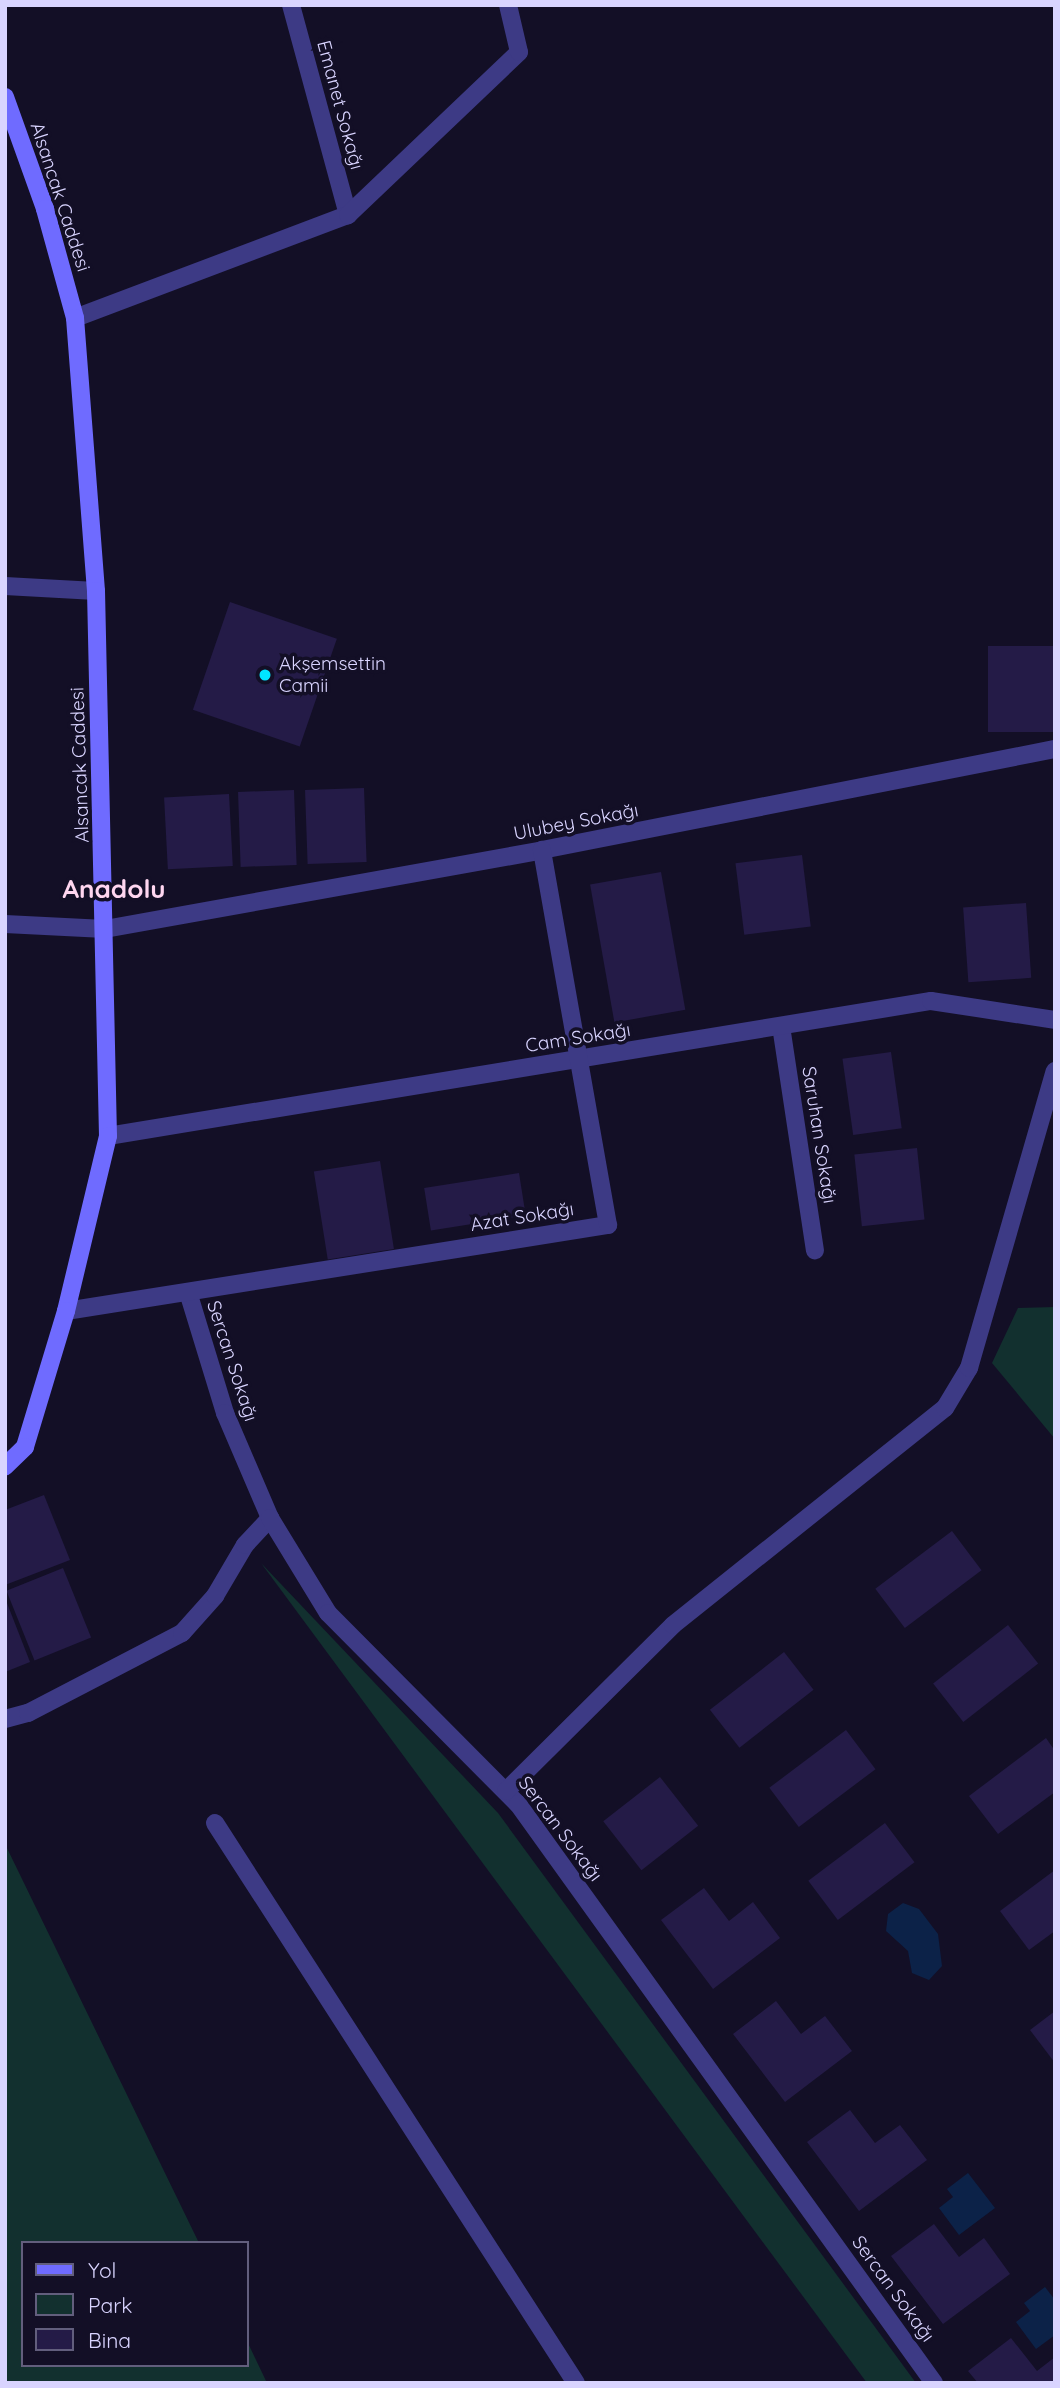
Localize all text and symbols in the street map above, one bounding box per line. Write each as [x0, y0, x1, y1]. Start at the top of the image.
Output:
street label: Emanet Sokağı [312, 38, 368, 172]
street label: Alsancak Caddesi [25, 119, 95, 275]
place label: Akşemsettin Camii [279, 653, 386, 697]
marker: Akşemsettin Camii [257, 667, 273, 683]
street label: Alsancak Caddesi [66, 687, 94, 843]
street label: Ulubey Sokağı [512, 799, 640, 845]
district label: Anadolu [62, 873, 166, 905]
street label: Cam Sokağı [524, 1018, 632, 1058]
street label: Saruhan Sokağı [797, 1065, 841, 1205]
street label: Azat Sokağı [469, 1198, 575, 1236]
street label: Sercan Sokağı [202, 1298, 262, 1424]
street label: Sercan Sokağı [513, 1772, 607, 1886]
street label: Sercan Sokağı [847, 2232, 939, 2346]
legend [21, 2241, 248, 2367]
text: Yol [88, 2257, 116, 2283]
text: Park [88, 2292, 132, 2318]
text: Bina [88, 2327, 131, 2353]

